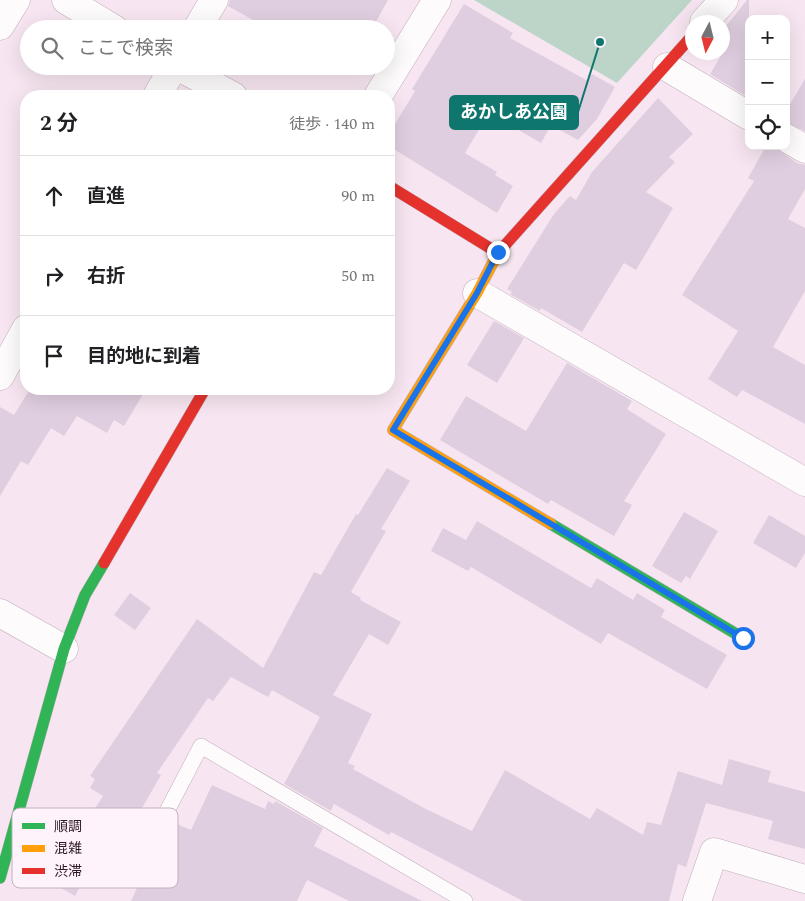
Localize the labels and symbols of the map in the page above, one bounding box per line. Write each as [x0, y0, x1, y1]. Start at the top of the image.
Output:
north arrow [685, 15, 730, 60]
callout: あかしあ公園 [450, 96, 578, 129]
text: あかしあ公園 [460, 99, 568, 126]
route end [487, 241, 510, 264]
route start [732, 627, 755, 650]
legend [12, 808, 178, 888]
text: 順調 [54, 816, 82, 837]
text: 混雑 [54, 838, 82, 859]
text: 渋滞 [54, 861, 82, 882]

